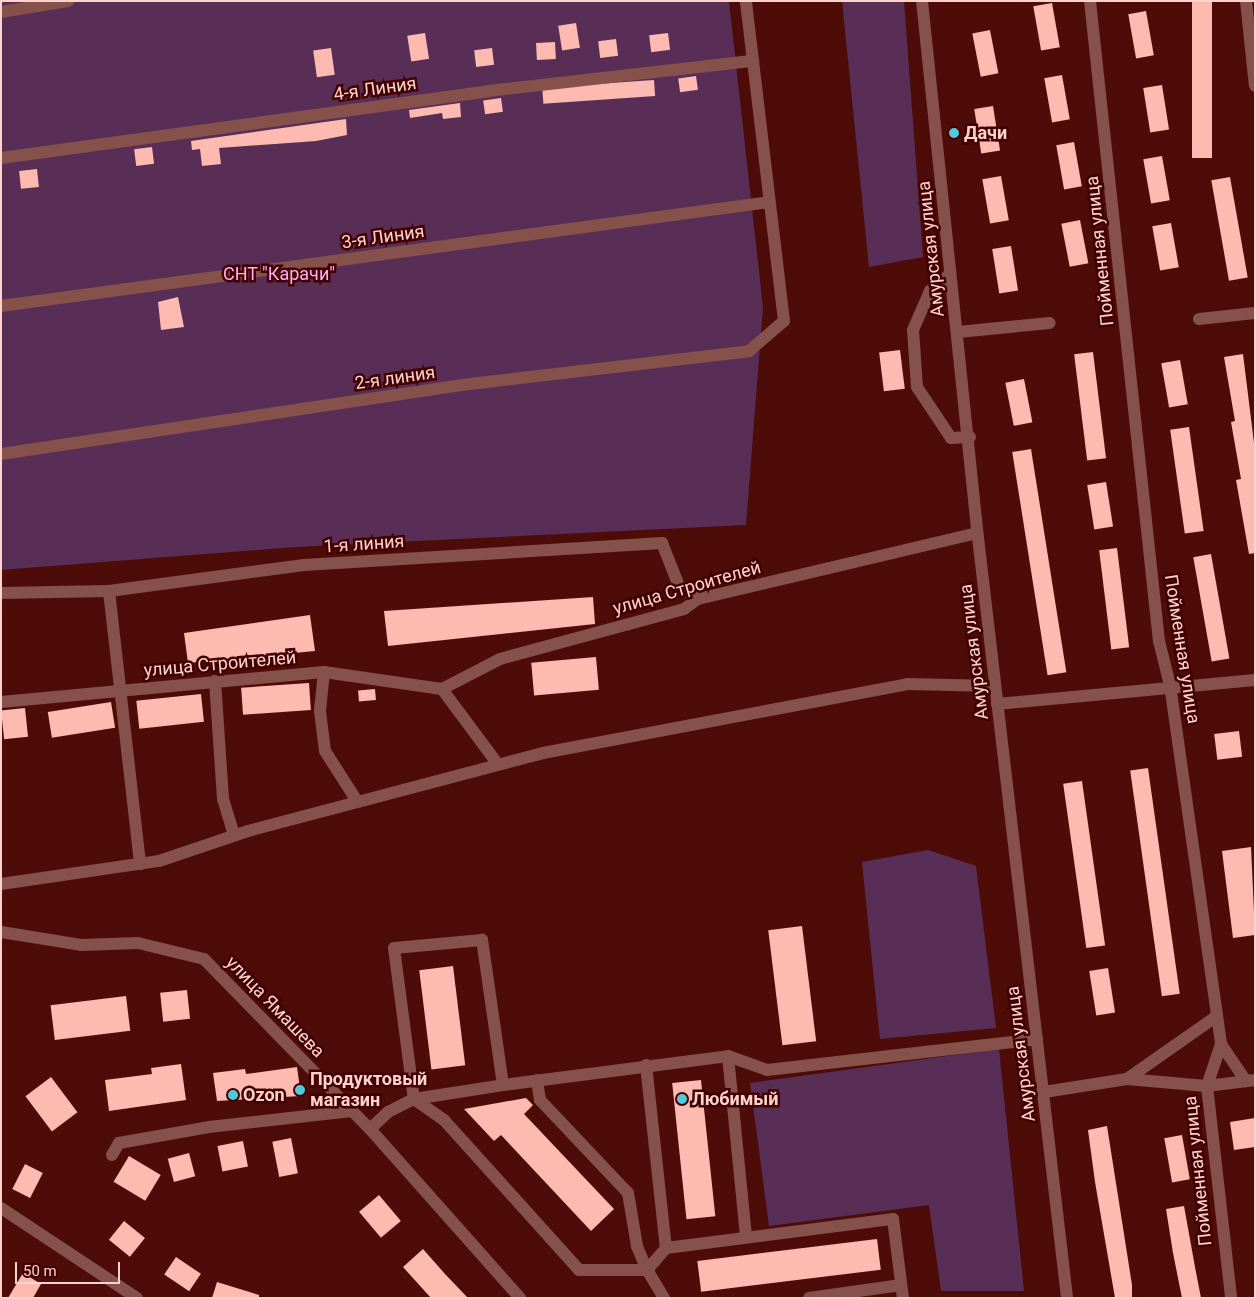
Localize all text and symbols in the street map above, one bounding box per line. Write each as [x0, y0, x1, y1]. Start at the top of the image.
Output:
street label: 4-я Линия [332, 73, 418, 105]
place label: Дачи [964, 122, 1007, 144]
marker: Дачи [948, 127, 960, 139]
street label: Пойменная улица [1081, 175, 1119, 327]
street label: Амурская улица [913, 180, 949, 318]
street label: 3-я Линия [340, 221, 426, 253]
park label: СНТ "Карачи" [223, 263, 335, 285]
street label: 2-я линия [353, 362, 437, 394]
street label: 1-я линия [323, 530, 405, 558]
street label: улица Строителей [611, 557, 763, 619]
street label: Пойменная улица [1160, 573, 1204, 725]
street label: Амурская улица [955, 583, 993, 721]
street label: улица Строителей [143, 647, 297, 681]
street label: улица Ямашева [221, 952, 329, 1062]
street label: Амурская улица [1002, 985, 1040, 1123]
place label: Продуктовый магазин [310, 1069, 427, 1112]
place label: Ozon [243, 1084, 285, 1106]
marker: Продуктовый магазин [294, 1084, 306, 1096]
place label: Любимый [692, 1088, 778, 1110]
marker: Ozon [227, 1089, 239, 1101]
marker: Любимый [676, 1093, 688, 1105]
street label: Пойменная улица [1179, 1095, 1217, 1247]
scale bar [18, 1252, 122, 1284]
text: 50 m [23, 1262, 57, 1280]

